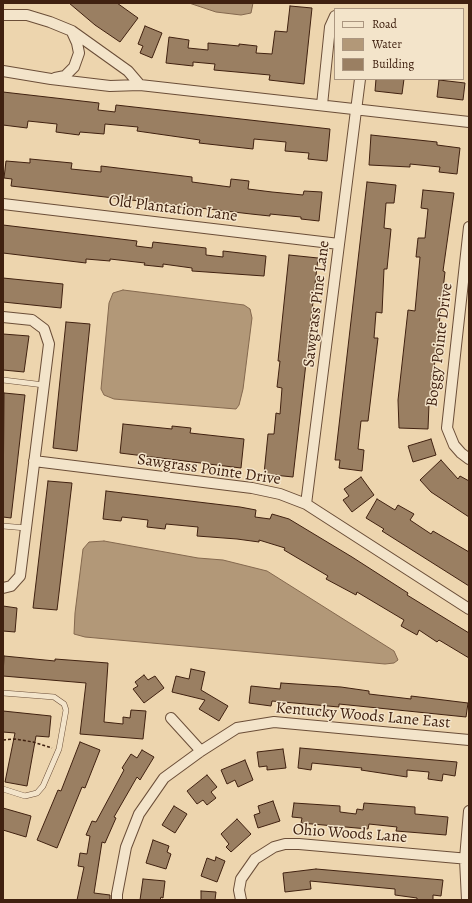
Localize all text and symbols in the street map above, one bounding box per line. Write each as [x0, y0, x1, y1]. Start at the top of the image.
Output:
legend [334, 8, 464, 80]
text: Road [372, 16, 397, 32]
text: Water [372, 36, 402, 52]
text: Building [372, 56, 414, 72]
street label: Old Plantation Lane [108, 192, 238, 226]
street label: Sawgrass Pine Lane [300, 240, 334, 368]
street label: Boggy Pointe Drive [423, 282, 457, 408]
street label: Sawgrass Pointe Drive [136, 450, 282, 490]
street label: Kentucky Woods Lane East [275, 699, 451, 733]
street label: Ohio Woods Lane [292, 820, 408, 848]

